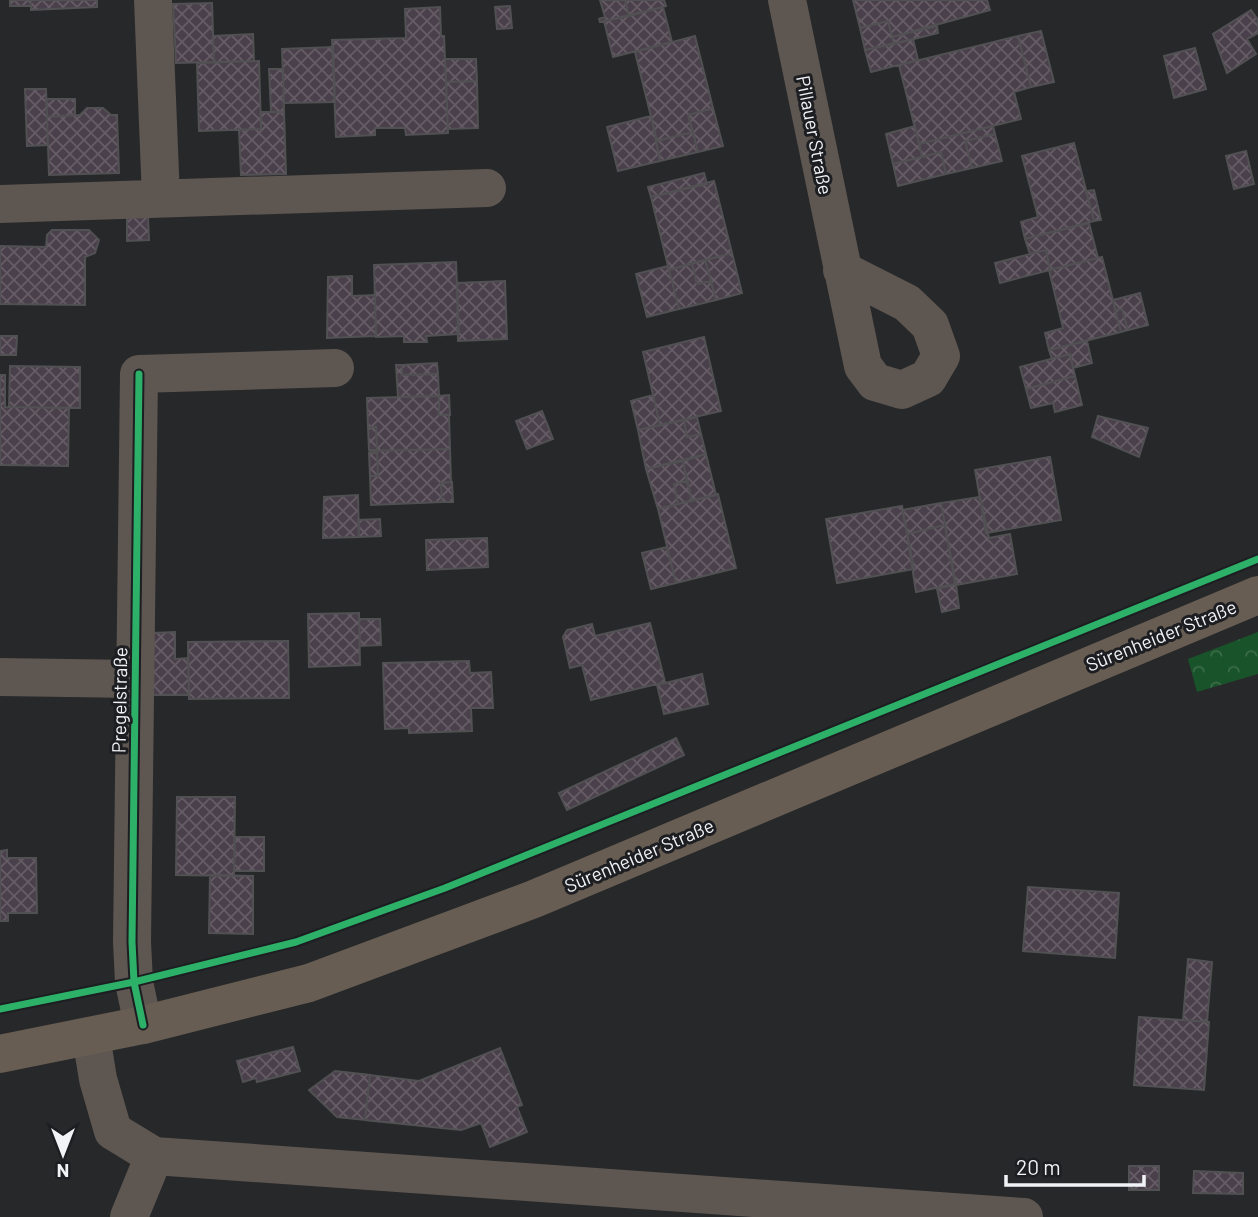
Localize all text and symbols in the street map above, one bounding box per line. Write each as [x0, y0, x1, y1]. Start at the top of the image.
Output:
street label: Pillauer Straße [792, 73, 838, 197]
street label: Sürenheider Straße [1082, 594, 1240, 676]
street label: Pregelstraße [107, 647, 131, 753]
street label: Sürenheider Straße [561, 813, 717, 897]
north arrow [28, 1119, 98, 1189]
scale bar [1006, 1144, 1144, 1188]
text: 20 m [1016, 1154, 1061, 1179]
text: N [57, 1160, 69, 1183]

